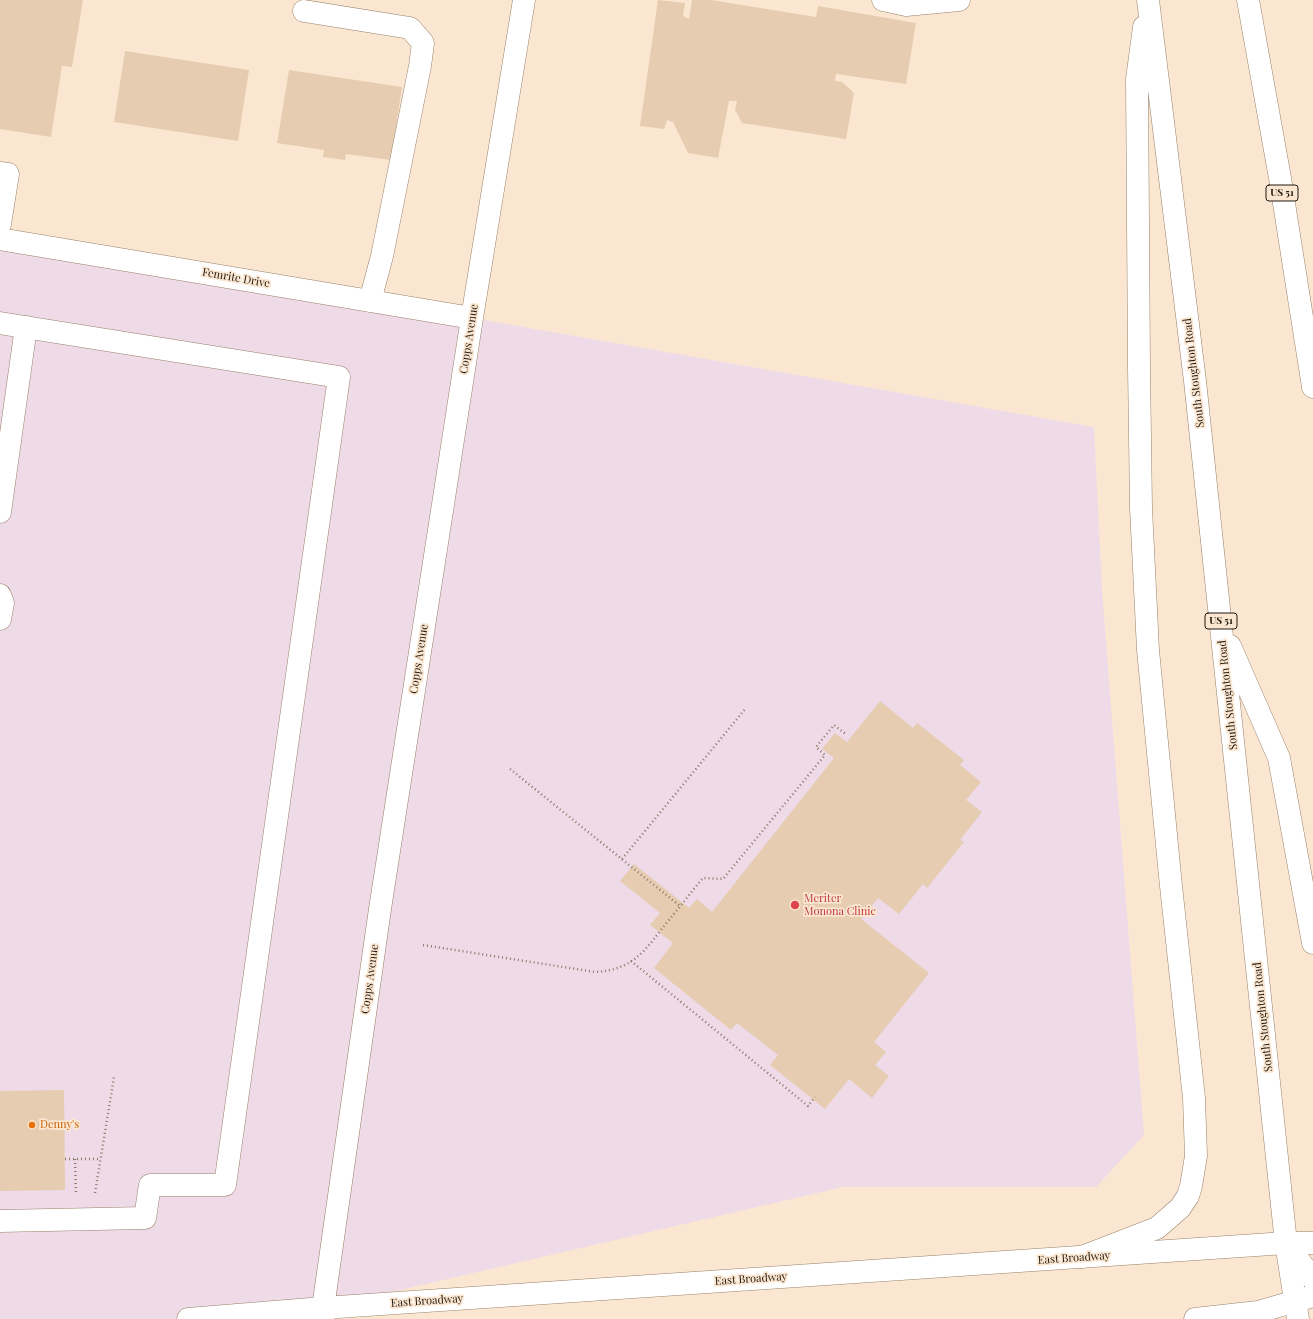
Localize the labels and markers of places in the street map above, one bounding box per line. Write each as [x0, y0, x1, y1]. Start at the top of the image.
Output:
place label: Meriter Monona Clinic [804, 892, 876, 918]
marker: Meriter Monona Clinic [789, 899, 801, 911]
place label: Denny's [40, 1118, 79, 1132]
marker: Denny's [27, 1120, 37, 1130]

